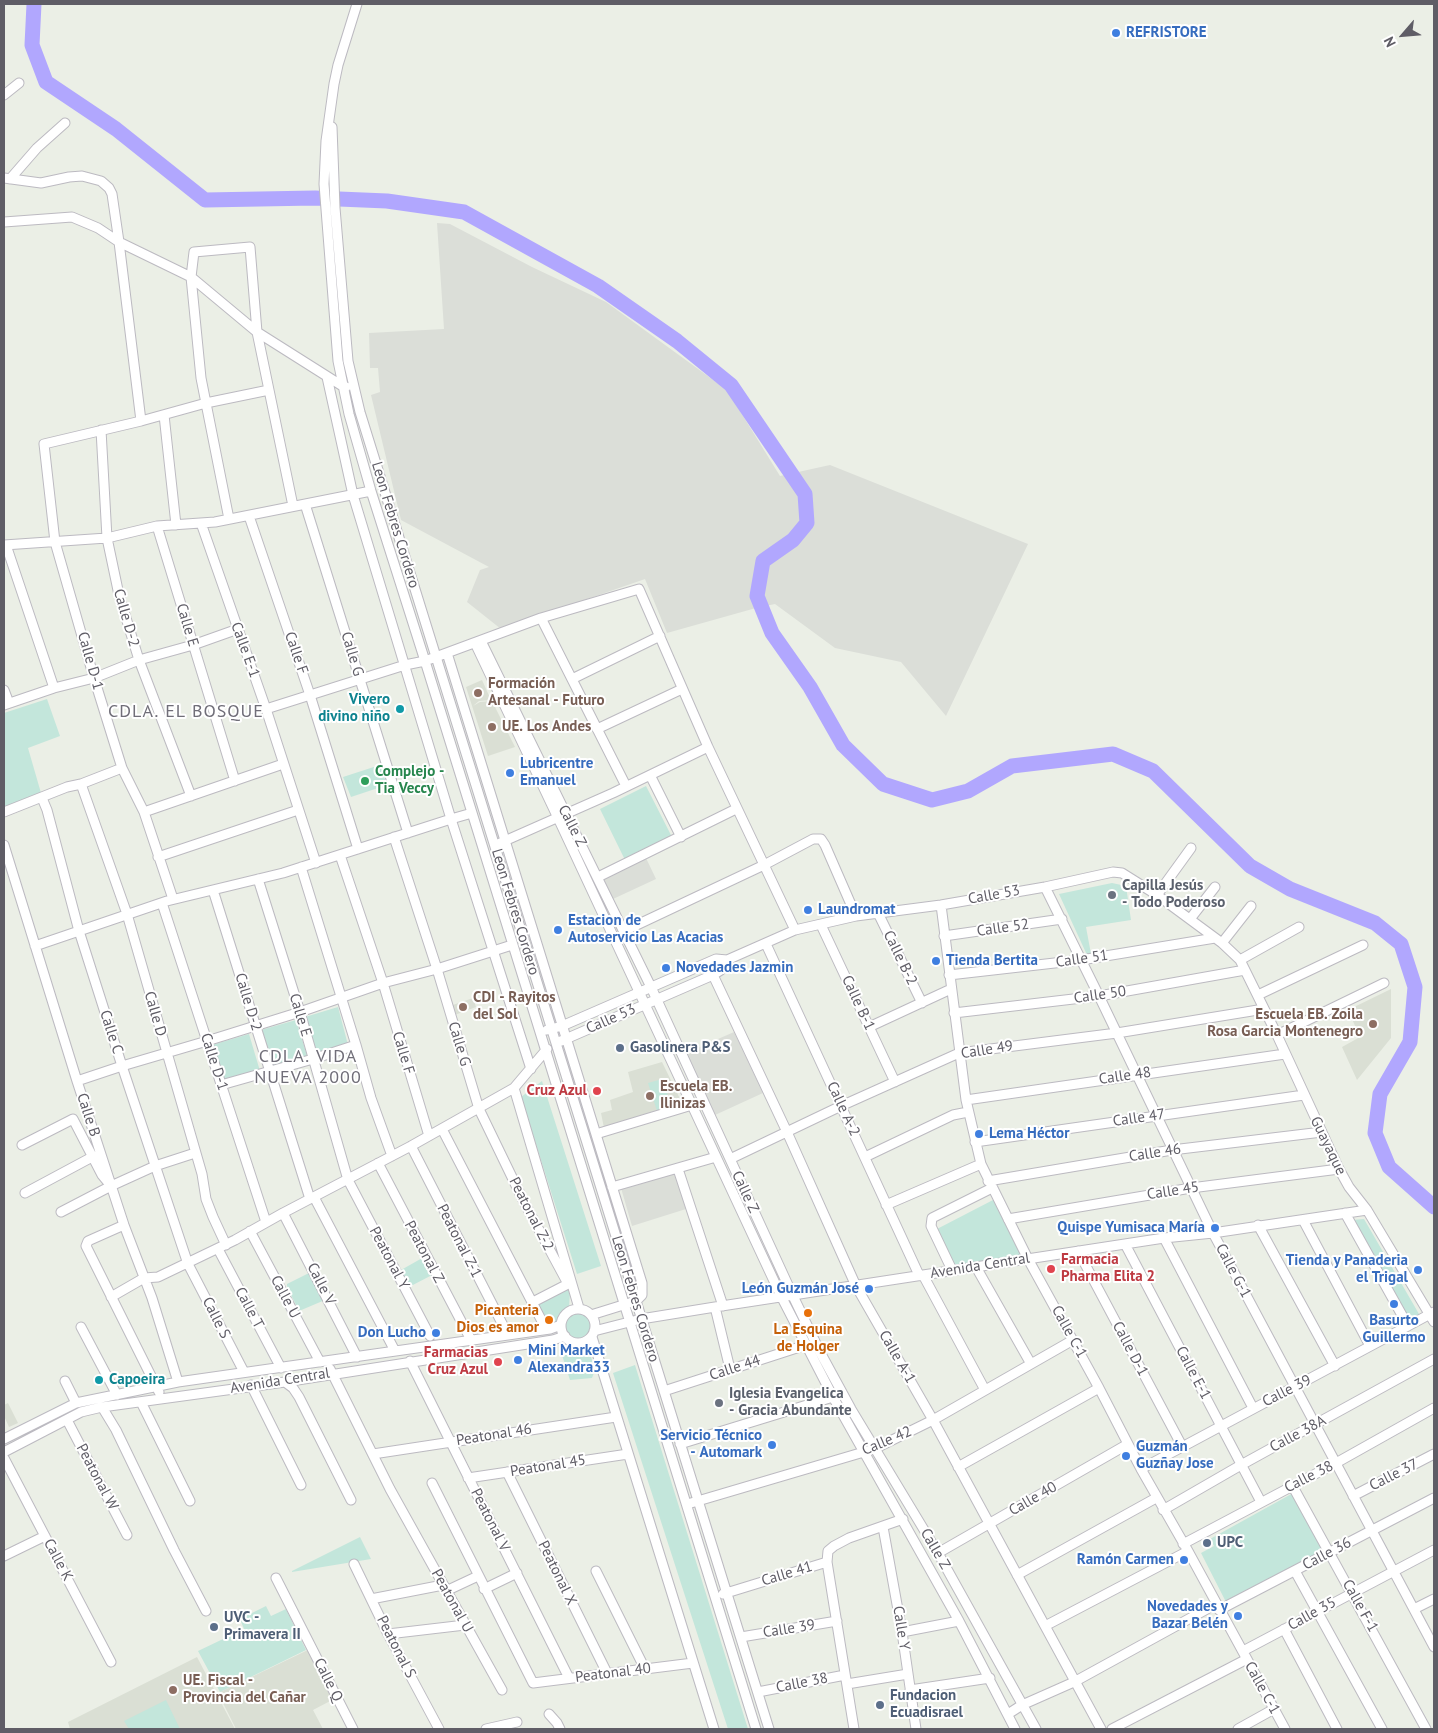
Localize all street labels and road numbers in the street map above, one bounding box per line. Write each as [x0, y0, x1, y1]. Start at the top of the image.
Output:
street label: Leon Febres Cordero [367, 460, 423, 590]
street label: Calle D-2 [109, 587, 143, 649]
street label: Calle E [172, 601, 202, 649]
street label: Calle E-1 [227, 620, 263, 680]
street label: Calle F [280, 629, 312, 677]
street label: Calle D-1 [73, 630, 107, 692]
street label: Calle G [337, 630, 367, 678]
street label: Calle Z [554, 802, 590, 850]
street label: Leon Febres Cordero [487, 847, 543, 977]
street label: Calle 53 [967, 882, 1021, 908]
street label: Calle 52 [976, 915, 1030, 941]
street label: Calle B-2 [879, 928, 921, 988]
street label: Calle 51 [1055, 946, 1109, 972]
street label: Calle D-2 [231, 971, 265, 1033]
street label: Calle B-1 [837, 973, 879, 1033]
street label: Calle 50 [1073, 982, 1127, 1008]
street label: Calle D [140, 989, 170, 1039]
street label: Calle E [285, 991, 315, 1039]
street label: Calle 53 [583, 1000, 639, 1038]
street label: Calle C [96, 1008, 126, 1056]
street label: Calle G [444, 1020, 474, 1068]
street label: Calle F [388, 1029, 418, 1077]
street label: Calle D-1 [196, 1031, 232, 1093]
street label: Calle 49 [960, 1037, 1014, 1063]
street label: Calle 48 [1098, 1063, 1152, 1089]
street label: Calle A-2 [823, 1079, 863, 1139]
street label: Calle B [73, 1091, 103, 1139]
street label: Calle 47 [1112, 1105, 1166, 1131]
street label: Guayaque [1306, 1114, 1350, 1178]
street label: Calle 46 [1128, 1140, 1182, 1166]
street label: Calle Z [727, 1168, 763, 1216]
street label: Peatonal Z-2 [505, 1174, 557, 1254]
street label: Calle 45 [1146, 1178, 1200, 1204]
street label: Peatonal Z-1 [433, 1201, 485, 1281]
street label: Peatonal Z [400, 1218, 448, 1286]
street label: Peatonal Y [365, 1224, 413, 1292]
street label: Leon Febres Cordero [607, 1234, 663, 1364]
street label: Calle G-1 [1211, 1241, 1255, 1301]
street label: Avenida Central [929, 1249, 1031, 1283]
street label: Calle V [303, 1260, 339, 1308]
street label: Calle U [266, 1273, 304, 1321]
street label: Calle T [231, 1284, 267, 1332]
street label: Calle S [198, 1294, 234, 1342]
street label: Calle C-1 [1047, 1303, 1091, 1361]
street label: Calle D-1 [1108, 1318, 1152, 1380]
street label: Calle A-1 [875, 1327, 919, 1387]
street label: Calle E-1 [1171, 1343, 1215, 1403]
street label: Calle 44 [707, 1351, 763, 1385]
street label: Avenida Central [229, 1364, 331, 1398]
street label: Calle 39 [1260, 1371, 1314, 1411]
street label: Calle 38A [1267, 1412, 1329, 1456]
street label: Peatonal 46 [455, 1420, 533, 1450]
street label: Calle 42 [859, 1422, 915, 1460]
street label: Peatonal W [72, 1441, 122, 1513]
street label: Peatonal 45 [509, 1451, 587, 1481]
street label: Calle 37 [1367, 1455, 1421, 1495]
street label: Calle 38 [1282, 1457, 1336, 1497]
street label: Calle 40 [1006, 1478, 1060, 1520]
street label: Peatonal V [466, 1485, 514, 1555]
street label: Calle Z [916, 1525, 954, 1573]
street label: Calle 36 [1300, 1534, 1354, 1574]
street label: Calle K [39, 1536, 77, 1584]
street label: Peatonal X [534, 1538, 580, 1608]
street label: Calle 41 [759, 1558, 815, 1590]
street label: Peatonal U [427, 1566, 477, 1636]
street label: Calle F-1 [1338, 1577, 1382, 1635]
street label: Calle 35 [1285, 1593, 1339, 1635]
street label: Calle Y [889, 1605, 913, 1651]
street label: Peatonal S [373, 1613, 419, 1681]
street label: Calle 39 [762, 1616, 816, 1642]
street label: Calle Q [309, 1655, 347, 1705]
street label: Peatonal 40 [574, 1659, 652, 1687]
street label: Calle C-1 [1240, 1659, 1284, 1717]
street label: Calle 38 [775, 1669, 829, 1697]

